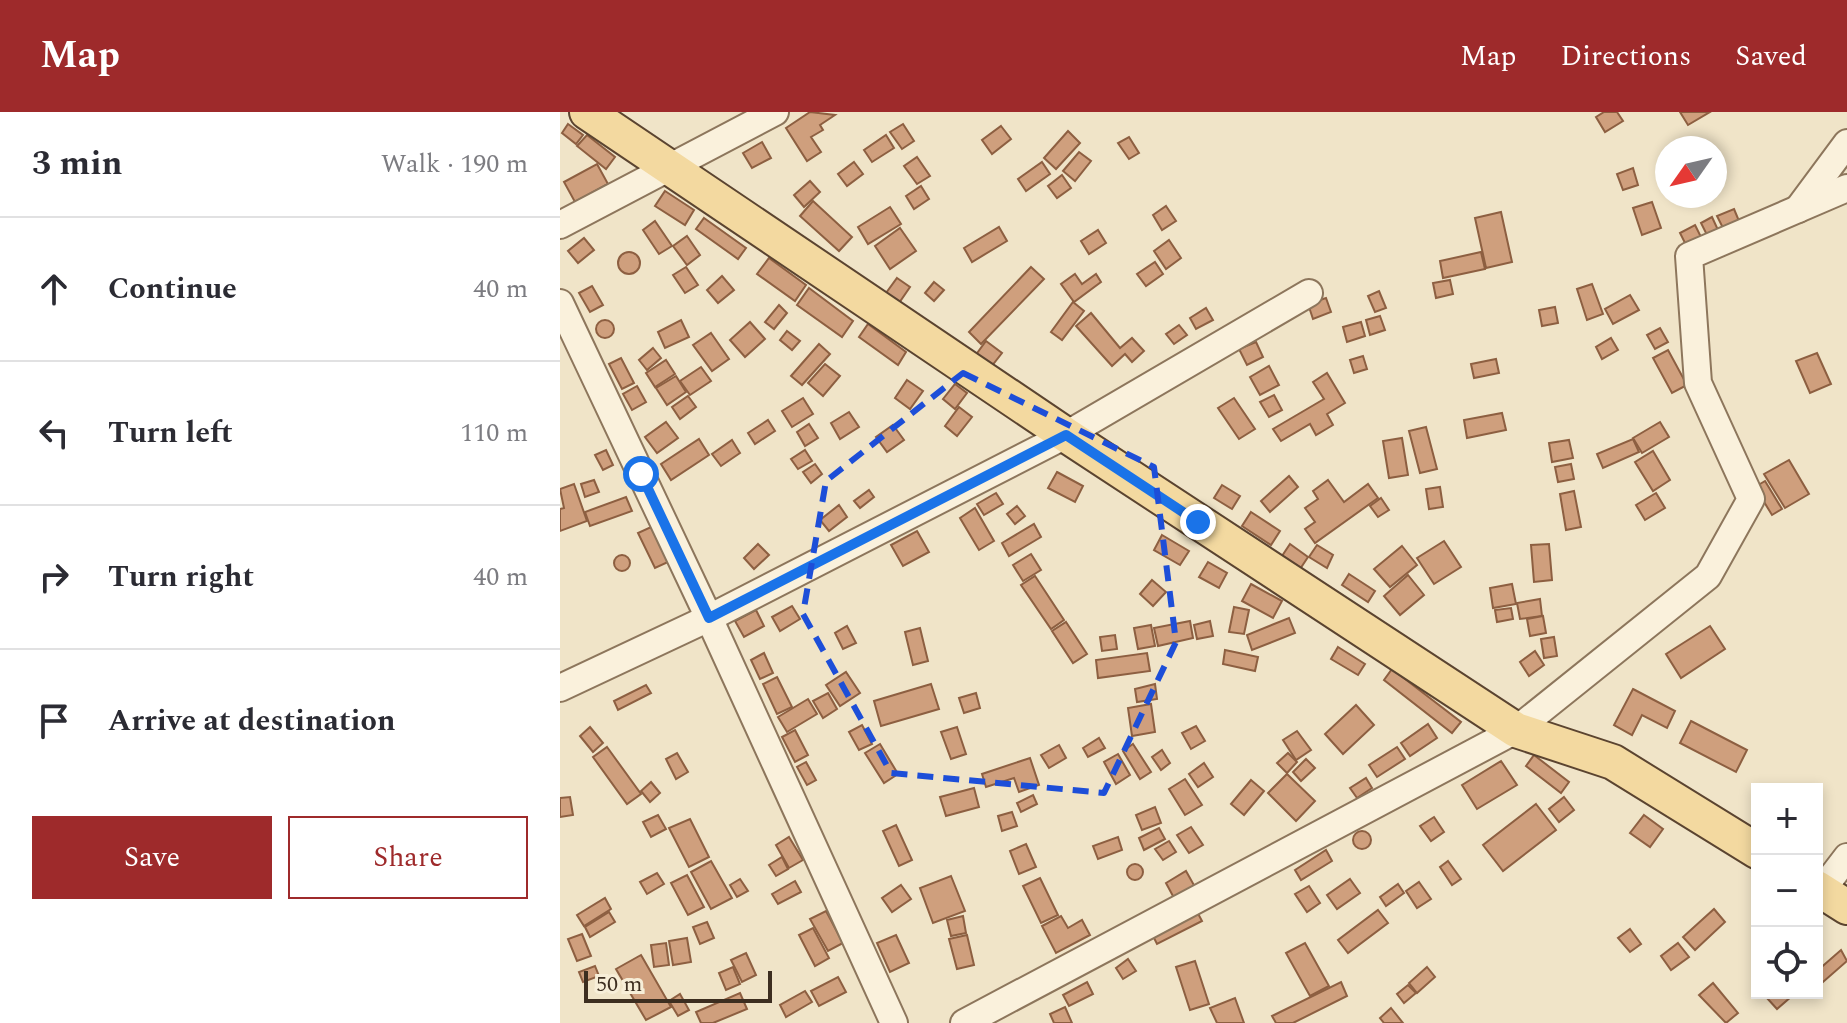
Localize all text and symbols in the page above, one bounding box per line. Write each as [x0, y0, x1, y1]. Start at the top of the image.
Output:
text: Map [40, 27, 120, 85]
text: Map [1460, 35, 1517, 78]
text: Directions [1561, 35, 1691, 78]
text: Saved [1735, 35, 1807, 78]
north arrow [1655, 136, 1727, 208]
text: 3 min [32, 138, 122, 190]
text: Walk · 190 m [381, 144, 528, 184]
text: Continue [108, 266, 237, 312]
icon: ahead [32, 267, 76, 311]
text: 40 m [473, 269, 528, 309]
text: Turn left [108, 410, 233, 456]
icon: left [32, 411, 76, 455]
text: 110 m [460, 413, 528, 453]
route start [623, 456, 659, 492]
route end [1180, 504, 1216, 540]
text: Turn right [108, 554, 254, 600]
icon: right [32, 555, 76, 599]
text: 40 m [473, 557, 528, 597]
text: Arrive at destination [108, 698, 395, 744]
icon: arrive [32, 699, 76, 743]
map controls [1751, 783, 1823, 999]
button: + [1751, 783, 1823, 855]
button: Save [32, 816, 272, 899]
button: Share [288, 816, 528, 899]
button: − [1751, 855, 1823, 927]
button: locate [1751, 927, 1823, 999]
scale bar [584, 967, 772, 1003]
text: 50 m [596, 968, 642, 1001]

